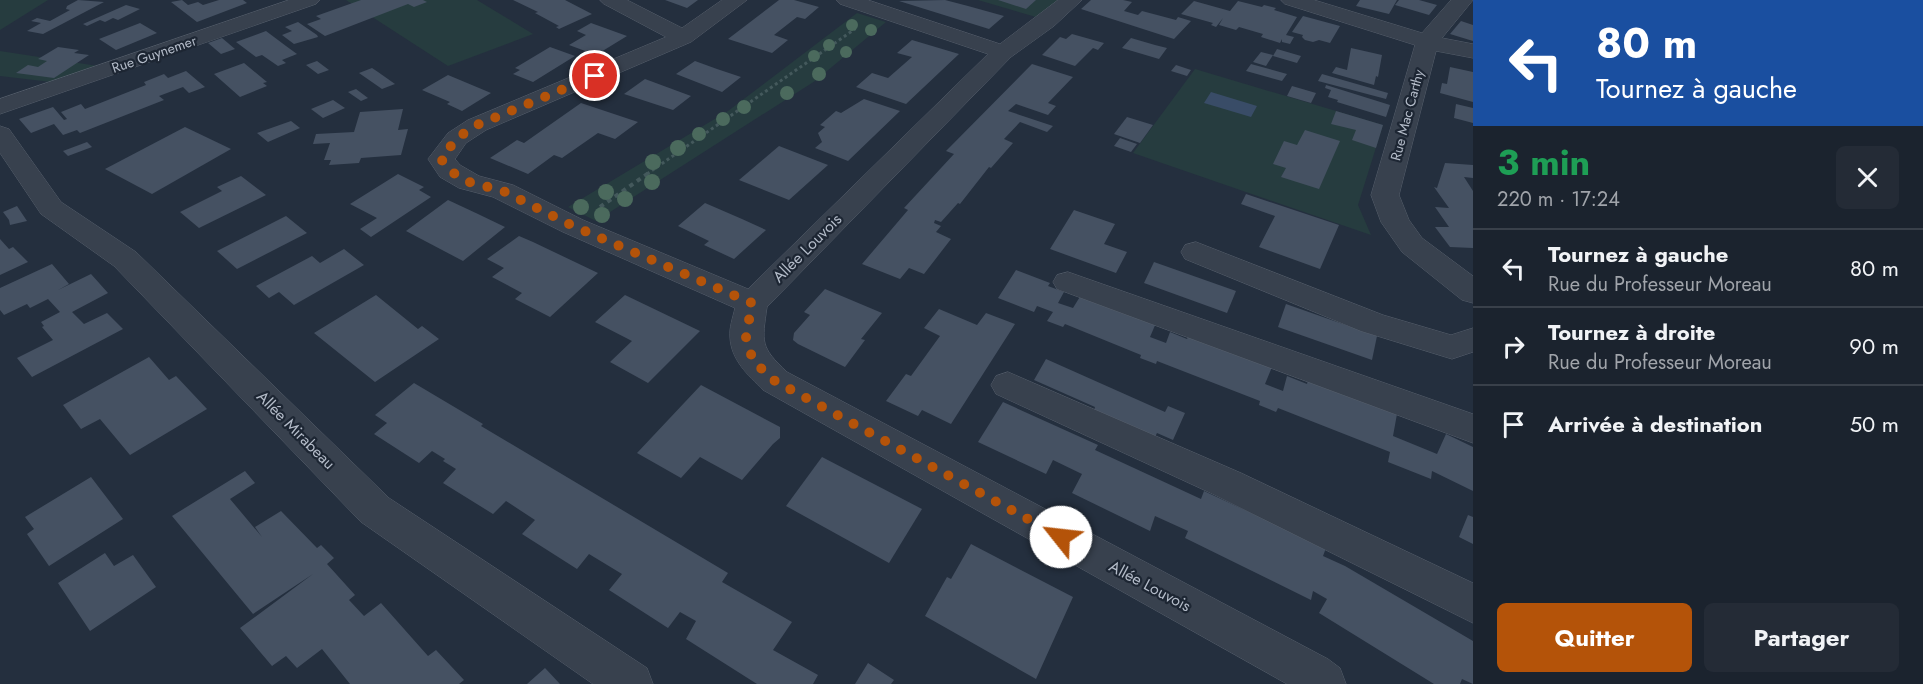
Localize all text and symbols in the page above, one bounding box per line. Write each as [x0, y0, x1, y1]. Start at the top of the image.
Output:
text: 80 m [1596, 13, 1697, 74]
icon: left [1497, 24, 1575, 102]
street label: Rue Guynemer [109, 30, 199, 78]
pin [569, 50, 620, 101]
icon: arrive [578, 59, 611, 92]
street label: Rue Mac Carthy [1385, 66, 1429, 163]
text: Tournez à gauche [1596, 69, 1797, 108]
text: 3 min [1497, 136, 1590, 188]
button: close [1836, 146, 1899, 209]
text: 220 m · 17:24 [1497, 185, 1620, 214]
street label: Allée Louvois [767, 208, 847, 288]
text: Tournez à gauche [1548, 238, 1728, 270]
icon: left [1497, 252, 1530, 285]
text: 80 m [1850, 252, 1899, 284]
text: Rue du Professeur Moreau [1548, 270, 1772, 299]
text: Tournez à droite [1548, 316, 1715, 348]
icon: right [1497, 330, 1530, 363]
text: 90 m [1849, 330, 1899, 362]
text: Rue du Professeur Moreau [1548, 348, 1772, 377]
street label: Allée Mirabeau [251, 385, 341, 475]
icon: arrive [1497, 408, 1530, 441]
text: Arrivée à destination [1548, 408, 1762, 440]
text: 50 m [1850, 408, 1899, 440]
position arrow [1029, 505, 1093, 569]
street label: Allée Louvois [1105, 555, 1195, 617]
button: Quitter [1497, 603, 1692, 672]
button: Partager [1704, 603, 1899, 672]

